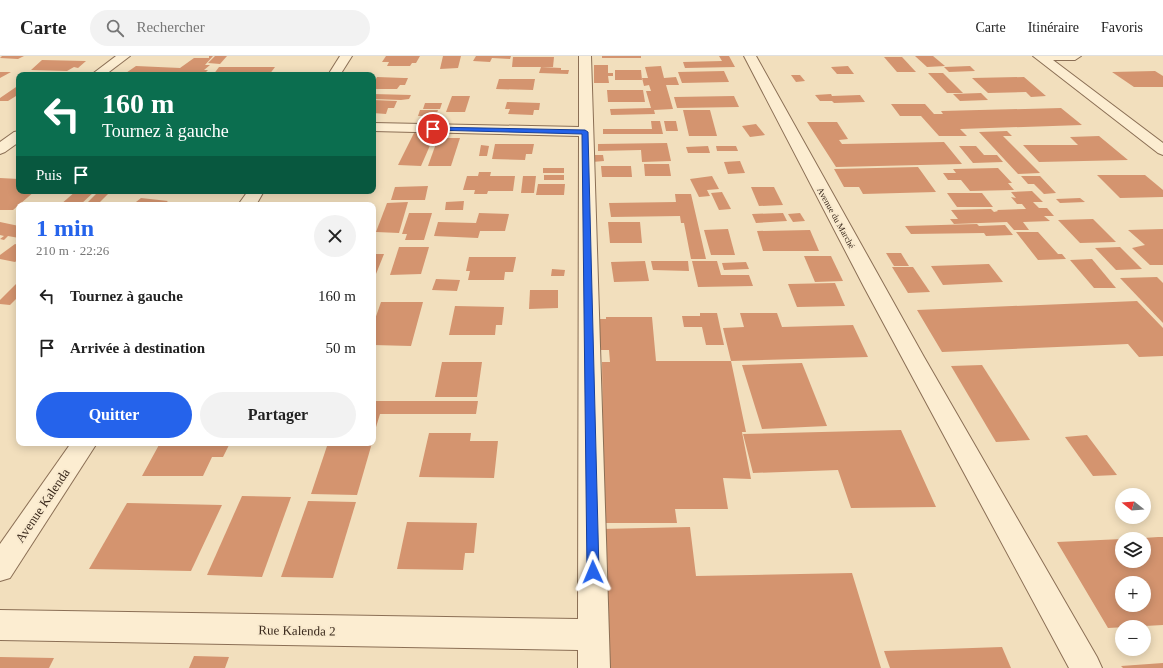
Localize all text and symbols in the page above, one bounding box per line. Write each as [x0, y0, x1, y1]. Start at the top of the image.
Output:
search box [90, 10, 370, 46]
text: Carte [20, 17, 66, 38]
icon: search [104, 17, 126, 39]
text: Rechercher [136, 19, 205, 35]
text: Carte [975, 20, 1006, 35]
text: Itinéraire [1028, 20, 1079, 35]
text: Favoris [1101, 20, 1143, 35]
icon: left [36, 88, 88, 140]
text: 160 m [102, 88, 174, 119]
pin [416, 112, 450, 146]
icon: arrive [422, 118, 444, 140]
text: Tournez à gauche [102, 121, 229, 141]
icon: arrive [70, 164, 92, 186]
text: Puis [36, 167, 62, 183]
street label: Avenue du Marché [815, 186, 857, 250]
text: 1 min [36, 215, 94, 241]
button: close [314, 215, 356, 257]
text: 210 m · 22:26 [36, 243, 109, 258]
icon: left [36, 285, 58, 307]
text: Tournez à gauche [70, 288, 183, 304]
text: 160 m [318, 288, 356, 304]
icon: arrive [36, 337, 58, 359]
text: Arrivée à destination [70, 340, 205, 356]
text: 50 m [326, 340, 356, 356]
button: Quitter [36, 392, 192, 438]
button: Partager [200, 392, 356, 438]
street label: Avenue Kalenda [12, 465, 73, 545]
north arrow [1115, 488, 1151, 524]
map controls [1115, 488, 1151, 656]
button: layers [1115, 532, 1151, 568]
position arrow [572, 551, 614, 593]
button: + [1115, 576, 1151, 612]
button: − [1115, 620, 1151, 656]
street label: Rue Kalenda 2 [258, 622, 336, 639]

